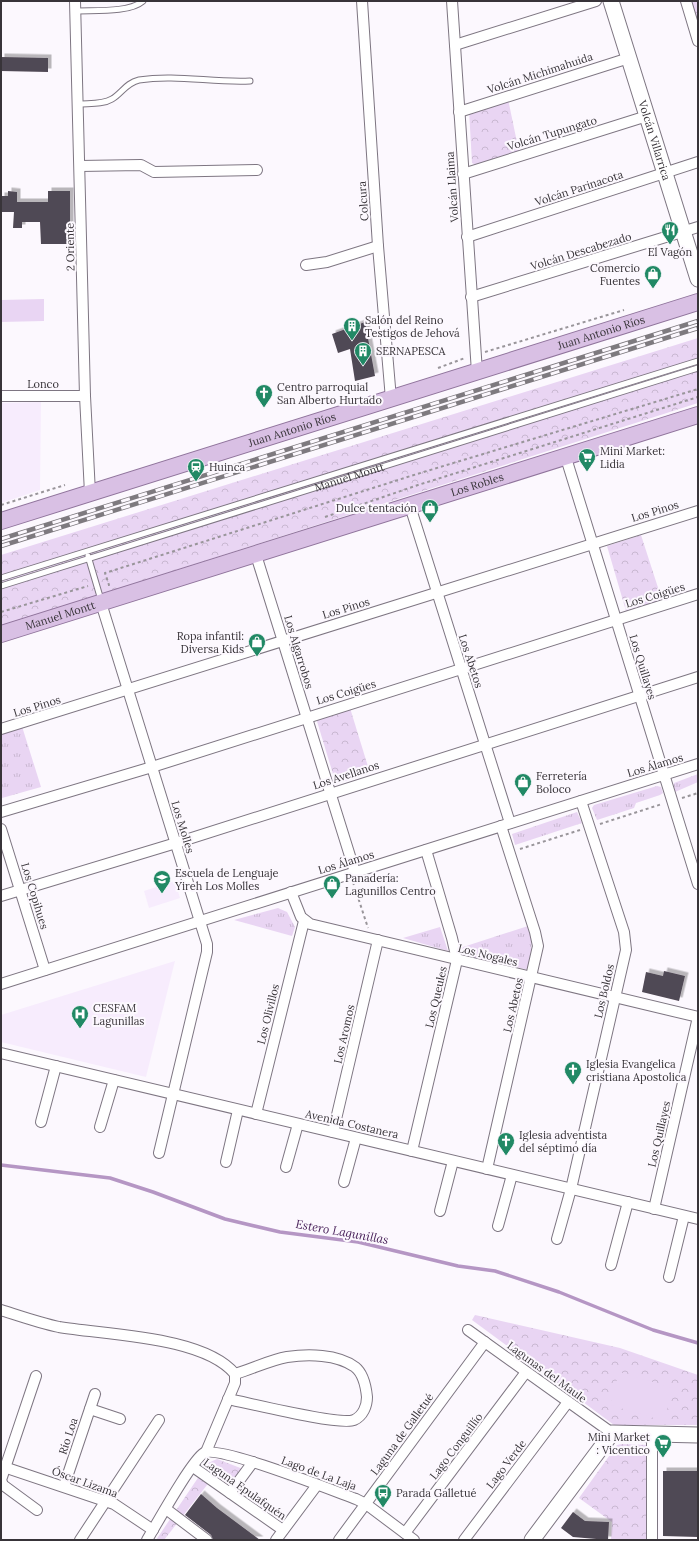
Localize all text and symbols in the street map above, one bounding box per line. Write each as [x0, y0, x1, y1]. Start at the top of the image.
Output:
street label: Volcán Michimahuida [485, 49, 595, 97]
street label: Volcán Villarrica [635, 98, 674, 182]
street label: Volcán Tupungato [505, 113, 598, 154]
street label: Volcán Llaima [443, 151, 462, 224]
street label: Volcán Parinacota [532, 167, 625, 209]
street label: Colcura [355, 180, 371, 221]
restaurant icon: El Vagón [660, 220, 680, 245]
street label: 2 Oriente [63, 223, 77, 271]
street label: Volcán Descabezado [528, 229, 633, 273]
place label: El Vagón [648, 245, 693, 259]
place label: Comercio Fuentes [590, 261, 640, 288]
shop icon: Comercio Fuentes [643, 264, 663, 289]
street label: Juan Antonio Ríos [555, 312, 646, 353]
place label: Salón del Reino Testigos de Jehová [365, 313, 460, 340]
building icon: Salón del Reino Testigos de Jehová [342, 316, 362, 341]
building icon: SERNAPESCA [353, 341, 373, 366]
place label: SERNAPESCA [376, 344, 447, 358]
street label: Lonco [27, 377, 59, 391]
place label: Centro parroquial San Alberto Hurtado [277, 380, 382, 407]
church icon: Centro parroquial San Alberto Hurtado [254, 383, 274, 408]
street label: Juan Antonio Ríos [246, 409, 337, 450]
place label: Mini Market: Lidia [600, 444, 665, 471]
supermarket icon: Mini Market: Lidia [577, 447, 597, 472]
station icon: Huinca [186, 457, 206, 482]
street label: Manuel Montt [313, 459, 387, 495]
place label: Huinca [209, 460, 246, 474]
street label: Los Robles [449, 470, 505, 499]
street label: Los Pinos [630, 497, 680, 525]
shop icon: Dulce tentación [420, 498, 440, 523]
place label: Dulce tentación [336, 501, 417, 515]
street label: Los Coigües [623, 579, 687, 611]
street label: Los Pinos [321, 594, 371, 622]
street label: Manuel Montt [23, 598, 98, 633]
street label: Los Algarrobos [281, 614, 317, 690]
place label: Ropa infantil: Diversa Kids [177, 629, 244, 656]
shop icon: Ropa infantil: Diversa Kids [247, 632, 267, 657]
street label: Los Abetos [456, 632, 486, 690]
street label: Los Quillayes [626, 633, 660, 701]
street label: Los Coigües [314, 676, 378, 708]
street label: Los Pinos [12, 692, 62, 720]
street label: Los Álamos [625, 750, 685, 780]
street label: Los Avellanos [311, 758, 381, 792]
place label: Ferretería Boloco [536, 769, 587, 796]
shop icon: Ferretería Boloco [513, 772, 533, 797]
street label: Los Molles [168, 799, 198, 855]
street label: Los Álamos [316, 847, 376, 877]
street label: Los Copihues [18, 861, 52, 931]
place label: Escuela de Lenguaje Yireh Los Molles [174, 866, 279, 893]
school or university icon: Escuela de Lenguaje Yireh Los Molles [152, 869, 172, 894]
place label: Panadería: Lagunillos Centro [345, 871, 436, 898]
shop icon: Panadería: Lagunillos Centro [322, 874, 342, 899]
street label: Los Nogales [457, 941, 519, 969]
street label: Los Boldos [591, 963, 617, 1019]
street label: Los Queules [422, 965, 450, 1029]
street label: Los Abetos [500, 976, 526, 1034]
street label: Los Olivillos [254, 982, 282, 1046]
place label: CESFAM Lagunillas [93, 1001, 144, 1028]
street label: Los Aromos [330, 1003, 358, 1065]
hospital icon: CESFAM Lagunillas [70, 1004, 90, 1029]
place label: Iglesia Evangelica cristiana Apostolica [586, 1057, 687, 1084]
church icon: Iglesia Evangelica cristiana Apostolica [563, 1060, 583, 1085]
street label: Los Quillayes [645, 1100, 673, 1168]
street label: Avenida Costanera [303, 1106, 400, 1142]
place label: Iglesia adventista del séptimo día [519, 1128, 608, 1155]
church icon: Iglesia adventista del séptimo día [496, 1131, 516, 1156]
water label: Estero Lagunillas [294, 1216, 390, 1247]
street label: Lagunas del Maule [504, 1338, 590, 1406]
street label: Laguna de Galletué [367, 1390, 437, 1478]
street label: Lago Conguillío [426, 1410, 486, 1482]
street label: Río Loa [56, 1416, 81, 1456]
place label: Mini Market : Vicentico [588, 1430, 651, 1457]
supermarket icon: Mini Market : Vicentico [653, 1433, 673, 1458]
street label: Lago Verde [483, 1437, 529, 1491]
street label: Lago de La Laja [279, 1453, 359, 1493]
street label: Laguna Epulafquén [201, 1455, 289, 1523]
street label: Óscar Lizama [50, 1464, 120, 1501]
bus stop icon: Parada Galletué [373, 1483, 393, 1508]
place label: Parada Galletué [396, 1486, 477, 1500]

